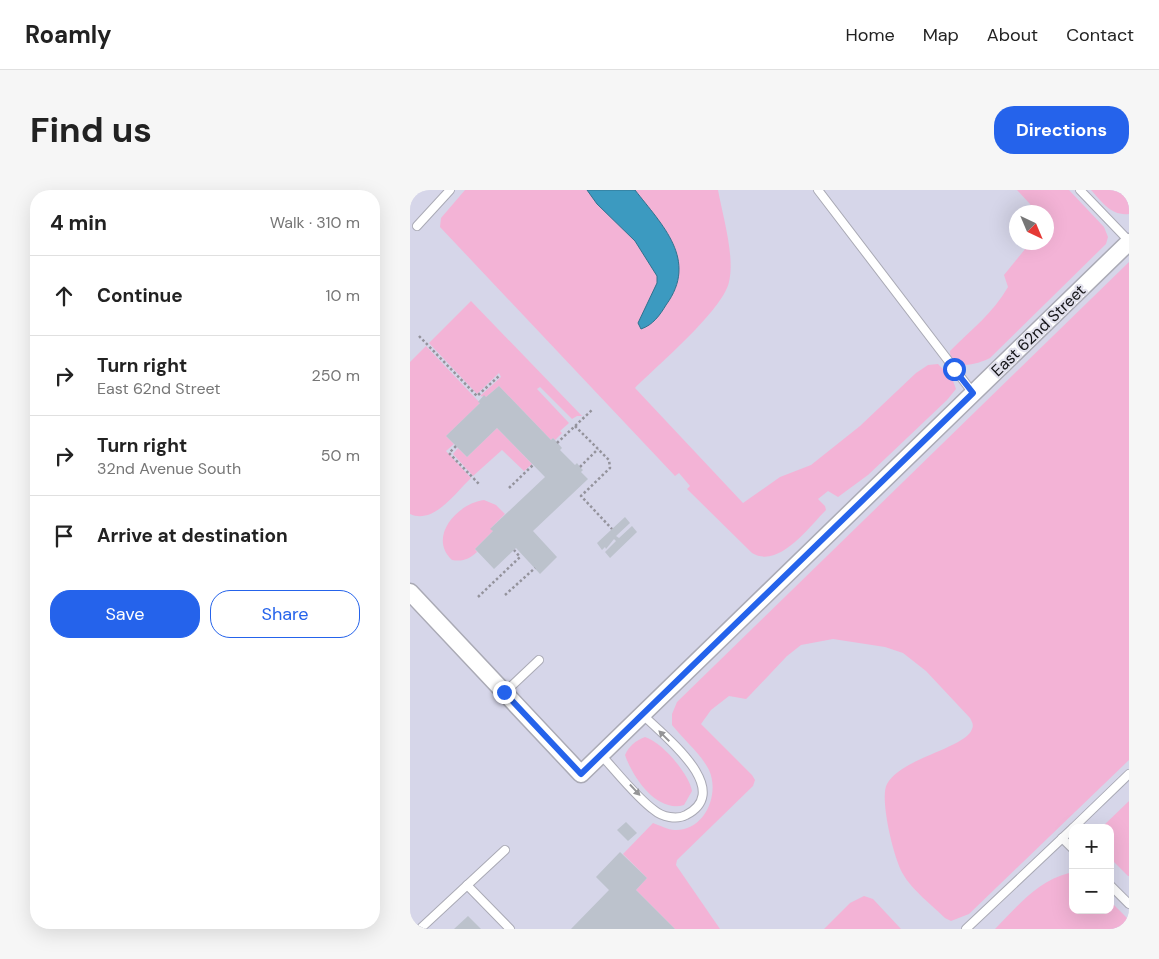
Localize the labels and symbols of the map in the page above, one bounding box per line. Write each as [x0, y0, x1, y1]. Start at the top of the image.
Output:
north arrow [1009, 205, 1054, 250]
street label: East 62nd Street [987, 280, 1090, 381]
route start [943, 358, 966, 381]
route end [493, 681, 516, 704]
one-way arrow [658, 730, 670, 742]
one-way arrow [629, 784, 641, 796]

